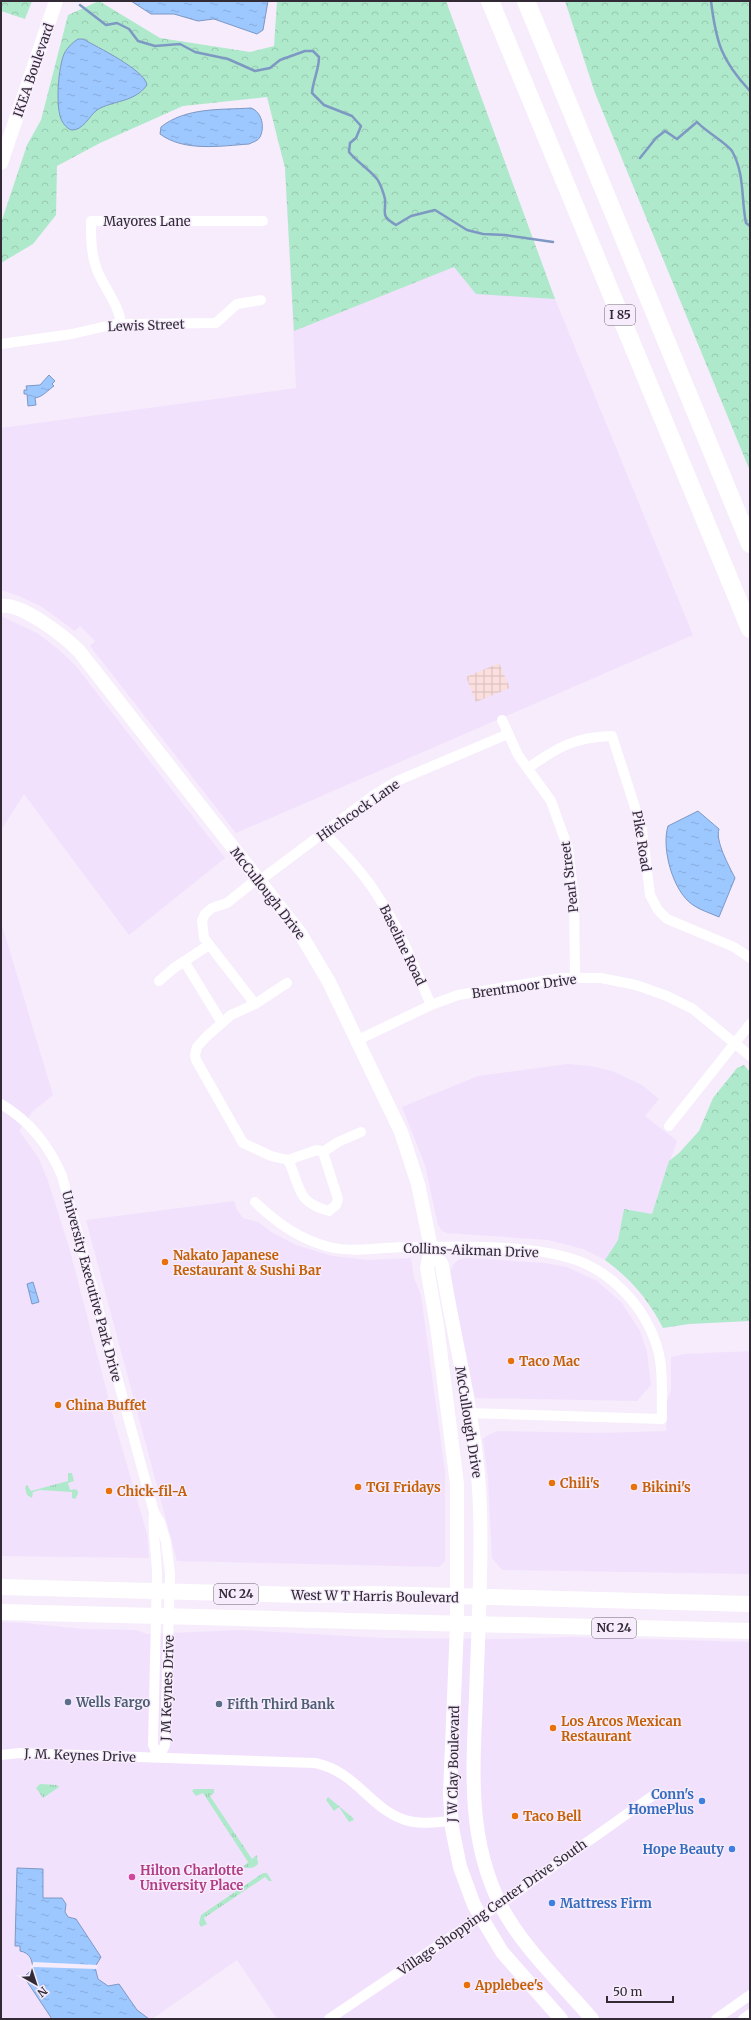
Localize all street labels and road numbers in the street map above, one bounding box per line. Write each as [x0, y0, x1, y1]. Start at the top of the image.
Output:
street label: IKEA Boulevard [9, 21, 58, 119]
street label: Mayores Lane [103, 213, 191, 230]
road number: I 85 [605, 305, 635, 325]
street label: Lewis Street [107, 316, 185, 335]
street label: Hitchcock Lane [314, 775, 403, 845]
street label: Pike Road [628, 809, 655, 873]
street label: Pearl Street [557, 840, 582, 914]
street label: McCullough Drive [226, 844, 309, 943]
street label: Baseline Road [376, 902, 429, 988]
street label: Brentmoor Drive [471, 971, 578, 1002]
street label: University Executive Park Drive [58, 1189, 125, 1384]
street label: Collins-Aikman Drive [403, 1240, 539, 1261]
street label: McCullough Drive [451, 1365, 486, 1479]
road number: NC 24 [214, 1584, 258, 1604]
street label: West W T Harris Boulevard [290, 1587, 459, 1606]
road number: NC 24 [592, 1618, 636, 1638]
street label: J M Keynes Drive [157, 1634, 178, 1742]
street label: J W Clay Boulevard [444, 1705, 463, 1824]
street label: J. M. Keynes Drive [23, 1745, 136, 1766]
street label: Village Shopping Center Drive South [394, 1835, 590, 1980]

